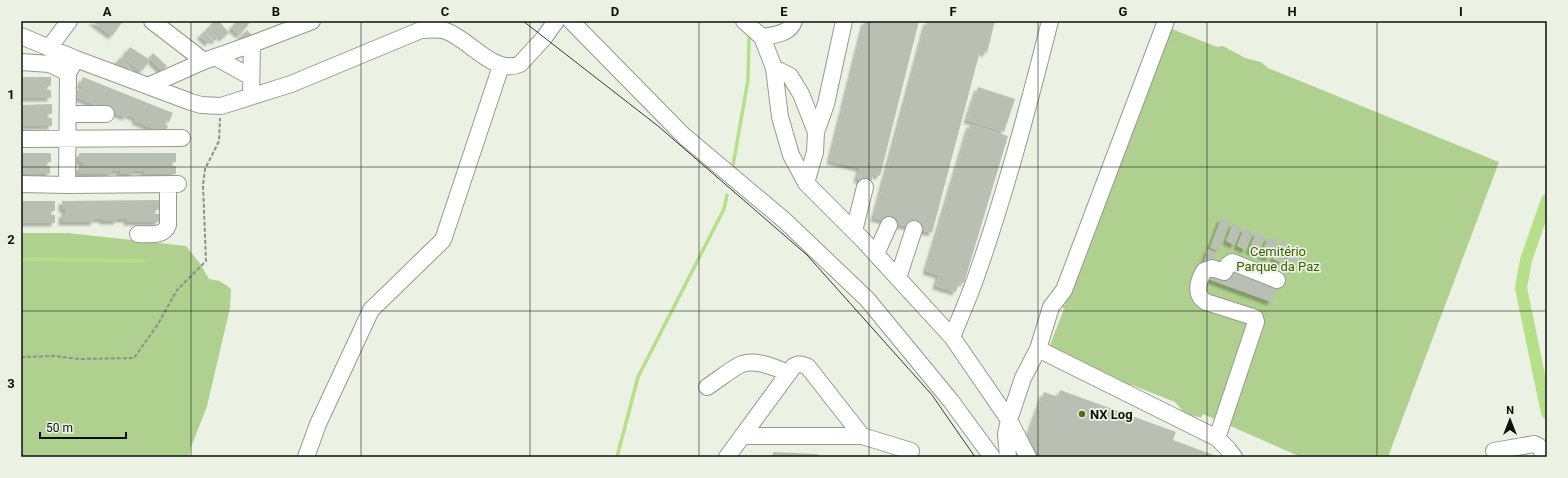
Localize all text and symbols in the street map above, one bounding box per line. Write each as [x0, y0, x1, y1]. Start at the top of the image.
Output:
text: A [103, 4, 112, 19]
text: B [272, 4, 280, 19]
text: C [441, 4, 450, 19]
text: D [611, 4, 619, 19]
text: E [780, 4, 788, 19]
text: F [949, 4, 957, 19]
text: G [1119, 4, 1128, 19]
text: H [1287, 4, 1297, 19]
text: I [1459, 4, 1463, 19]
text: 1 [7, 87, 15, 102]
text: 2 [7, 232, 15, 247]
park label: Cemitério Parque da Paz [1236, 244, 1320, 274]
text: 3 [7, 376, 15, 391]
north arrow [1490, 400, 1530, 440]
text: N [1506, 404, 1514, 417]
place label: NX Log [1090, 407, 1133, 422]
marker: NX Log [1077, 409, 1087, 419]
scale bar [40, 414, 126, 440]
text: 50 m [46, 421, 73, 435]

